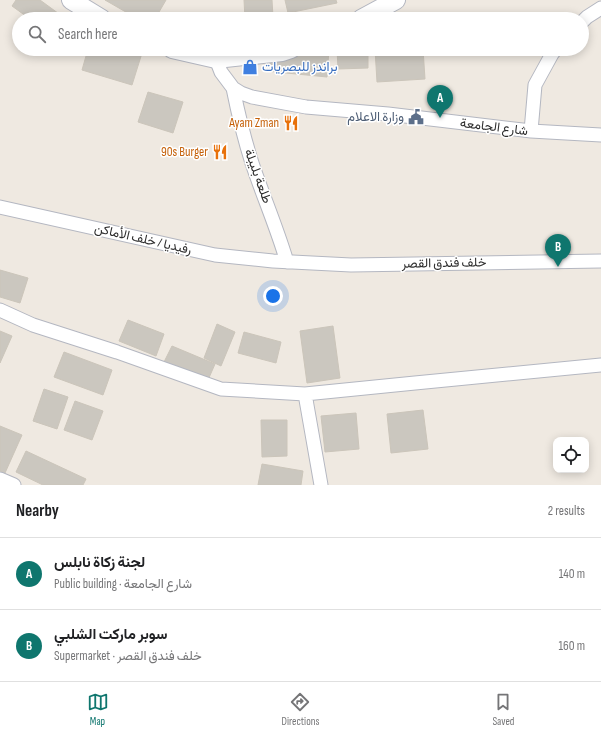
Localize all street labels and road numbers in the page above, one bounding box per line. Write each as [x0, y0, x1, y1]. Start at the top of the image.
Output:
street label: شارع الجامعة [459, 115, 529, 140]
street label: طلعة بليبلة [241, 147, 275, 205]
street label: رفيديا / خلف الأماكن [93, 220, 193, 258]
street label: خلف فندق القصر [401, 254, 487, 272]

